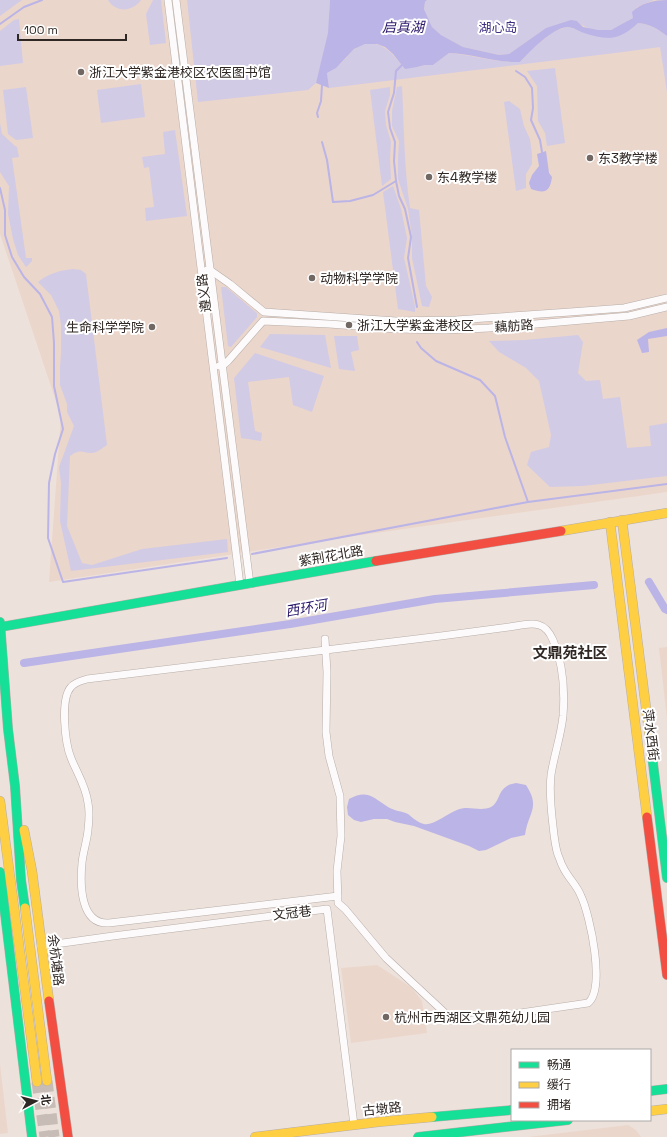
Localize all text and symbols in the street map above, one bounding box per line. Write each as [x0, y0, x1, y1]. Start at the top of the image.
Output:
scale bar [18, 16, 126, 42]
water label: 启真湖 [382, 18, 426, 36]
park label: 湖心岛 [478, 19, 518, 36]
text: 100 m [24, 22, 58, 38]
place label: 浙江大学紫金港校区农医图书馆 [89, 64, 271, 81]
marker: 浙江大学紫金港校区农医图书馆 [76, 67, 86, 77]
place label: 东3教学楼 [598, 150, 658, 167]
marker: 东3教学楼 [585, 153, 595, 163]
place label: 东4教学楼 [437, 169, 497, 186]
marker: 东4教学楼 [424, 172, 434, 182]
place label: 动物科学学院 [320, 270, 398, 287]
street label: 遵义路 [193, 273, 215, 313]
marker: 动物科学学院 [307, 273, 317, 283]
street label: 藕舫路 [494, 316, 534, 336]
place label: 浙江大学紫金港校区 [357, 317, 474, 334]
place label: 生命科学学院 [66, 319, 144, 336]
marker: 浙江大学紫金港校区 [344, 320, 354, 330]
marker: 生命科学学院 [147, 322, 157, 332]
street label: 紫荆花北路 [298, 542, 364, 570]
water label: 西环河 [284, 595, 331, 621]
district label: 文鼎苑社区 [532, 643, 608, 662]
street label: 萍水西街 [639, 708, 663, 762]
street label: 文冠巷 [272, 902, 312, 924]
street label: 余杭塘路 [44, 933, 68, 987]
place label: 杭州市西湖区文鼎苑幼儿园 [394, 1009, 550, 1026]
marker: 杭州市西湖区文鼎苑幼儿园 [381, 1012, 391, 1022]
legend [511, 1049, 651, 1121]
text: 畅通 [547, 1057, 571, 1073]
text: 缓行 [547, 1077, 571, 1093]
north arrow [16, 1081, 56, 1121]
text: 北 [38, 1093, 54, 1106]
text: 拥堵 [547, 1097, 571, 1113]
street label: 古墩路 [362, 1099, 402, 1119]

